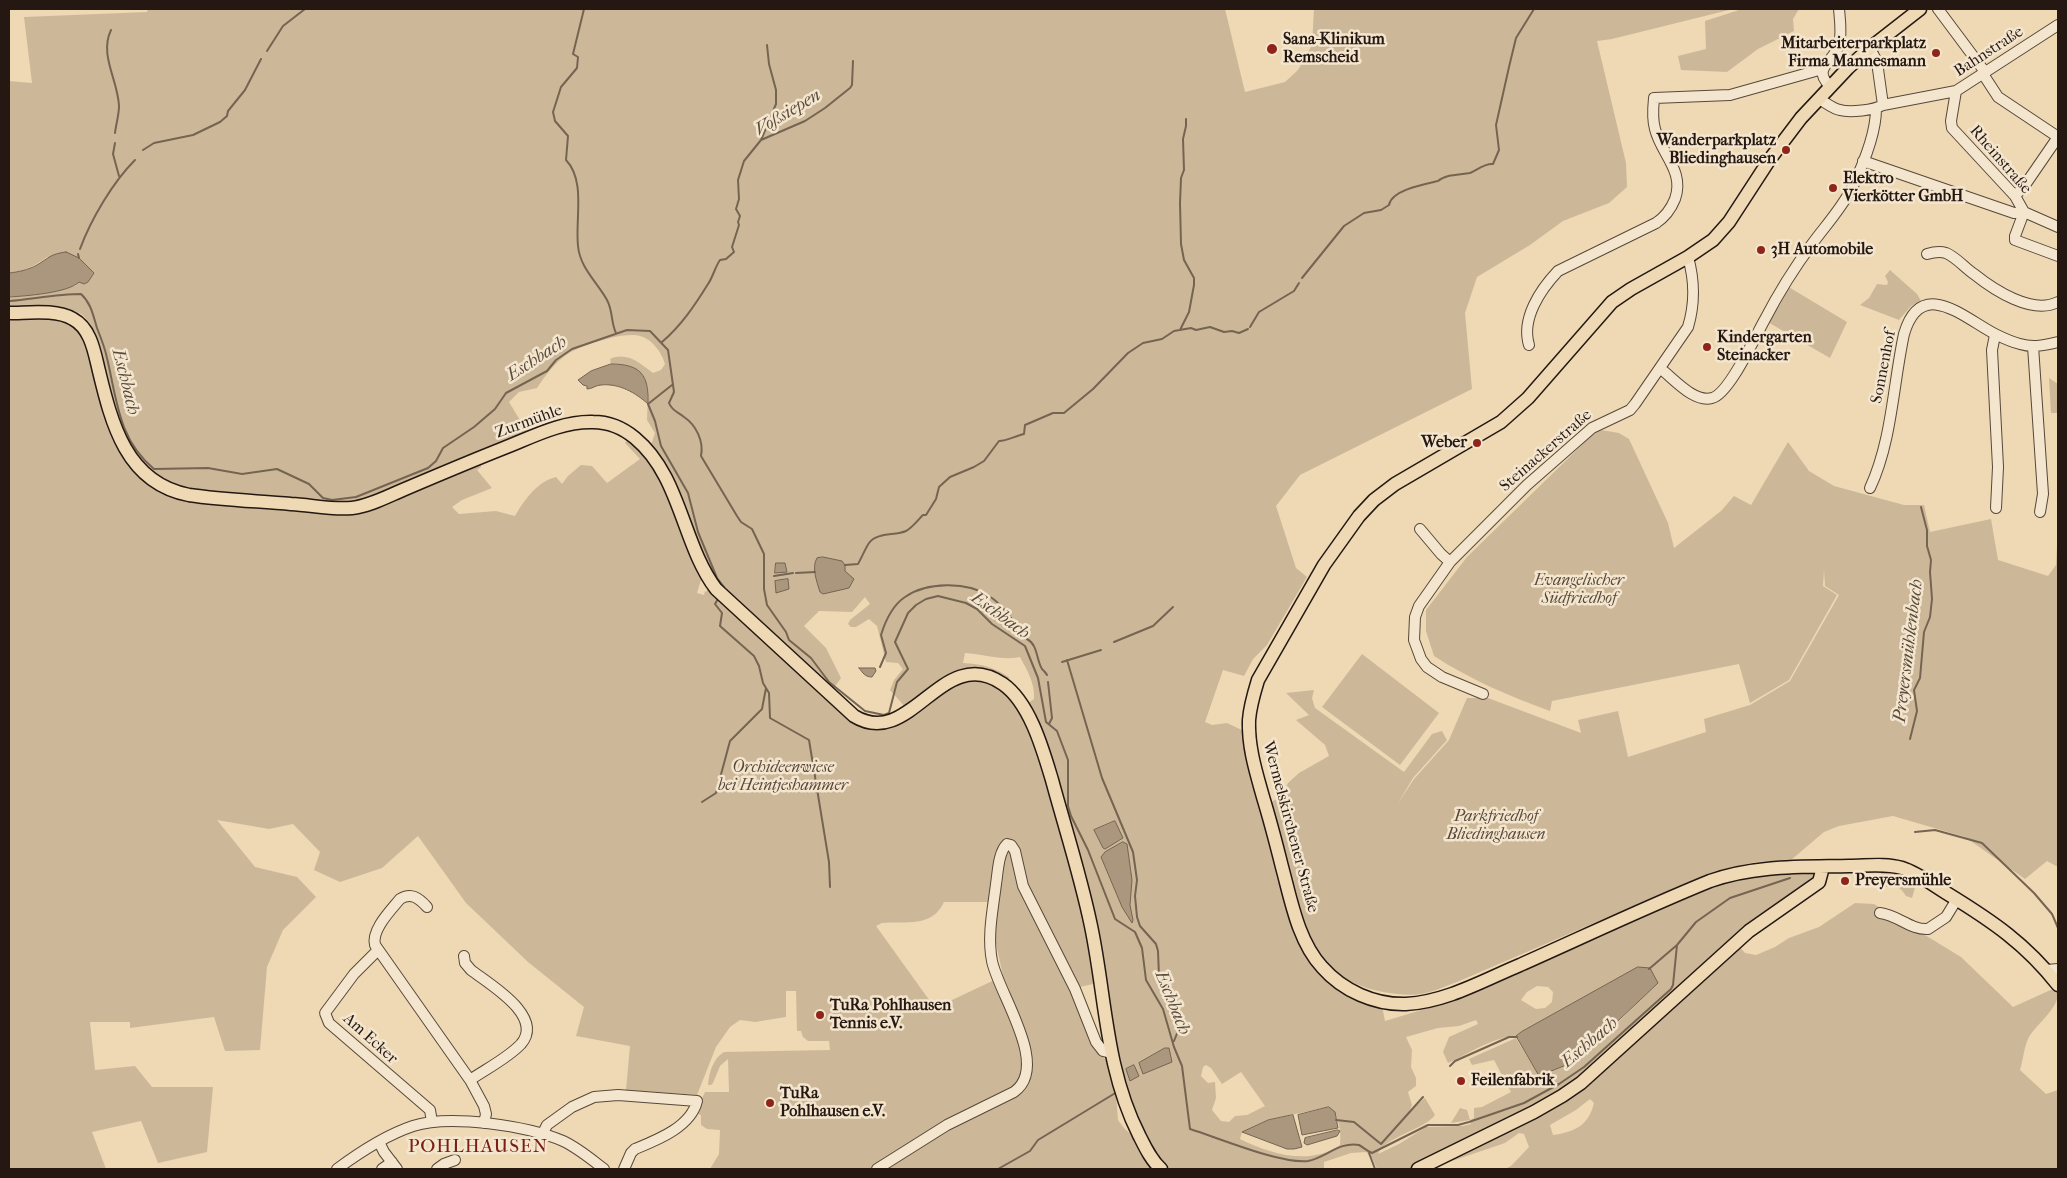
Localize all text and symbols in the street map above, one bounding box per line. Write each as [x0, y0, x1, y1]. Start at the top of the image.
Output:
street label: Bahnstraße [1951, 23, 2027, 81]
place label: Sana-Klinikum Remscheid [1283, 30, 1385, 68]
place label: Mitarbeiterparkplatz Firma Mannesmann [1781, 34, 1926, 72]
marker: Sana-Klinikum Remscheid [1265, 42, 1279, 56]
marker: Mitarbeiterparkplatz Firma Mannesmann [1930, 47, 1942, 59]
water label: Voßsiepen [751, 85, 825, 141]
street label: Rheinstraße [1965, 122, 2035, 198]
place label: Wanderparkplatz Bliedinghausen [1657, 131, 1776, 169]
marker: Wanderparkplatz Bliedinghausen [1780, 144, 1792, 156]
place label: Elektro Vierkötter GmbH [1843, 169, 1964, 207]
marker: Elektro Vierkötter GmbH [1827, 182, 1839, 194]
place label: 3H Automobile [1771, 240, 1873, 260]
marker: 3H Automobile [1755, 244, 1767, 256]
place label: Kindergarten Steinacker [1717, 328, 1812, 366]
street label: Sonnenhof [1868, 329, 1900, 405]
water label: Eschbach [503, 332, 571, 386]
marker: Kindergarten Steinacker [1701, 341, 1713, 353]
water label: Eschbach [106, 347, 144, 417]
street label: Zurmühle [493, 401, 565, 443]
street label: Steinackerstraße [1496, 406, 1596, 496]
place label: Weber [1421, 433, 1467, 453]
marker: Weber [1471, 437, 1483, 449]
park label: Evangelischer Südfriedhof [1534, 571, 1624, 609]
water label: Preyersmühlenbach [1890, 578, 1928, 724]
water label: Eschbach [966, 587, 1034, 645]
street label: Wermelskirchener Straße [1258, 739, 1322, 915]
park label: Orchideenwiese bei Heintjeshammer [718, 758, 848, 796]
park label: Parkfriedhof Bliedinghausen [1447, 807, 1545, 845]
place label: Preyersmühle [1855, 871, 1951, 891]
marker: Preyersmühle [1839, 875, 1851, 887]
water label: Eschbach [1149, 968, 1195, 1038]
place label: TuRa Pohlhausen Tennis e.V. [830, 996, 951, 1034]
marker: TuRa Pohlhausen Tennis e.V. [814, 1009, 826, 1021]
street label: Am Ecker [339, 1010, 401, 1068]
water label: Eschbach [1557, 1013, 1623, 1073]
place label: Feilenfabrik [1471, 1071, 1554, 1091]
marker: Feilenfabrik [1455, 1075, 1467, 1087]
place label: TuRa Pohlhausen e.V. [780, 1084, 885, 1122]
marker: TuRa Pohlhausen e.V. [764, 1097, 776, 1109]
district label: POHLHAUSEN [407, 1136, 549, 1158]

